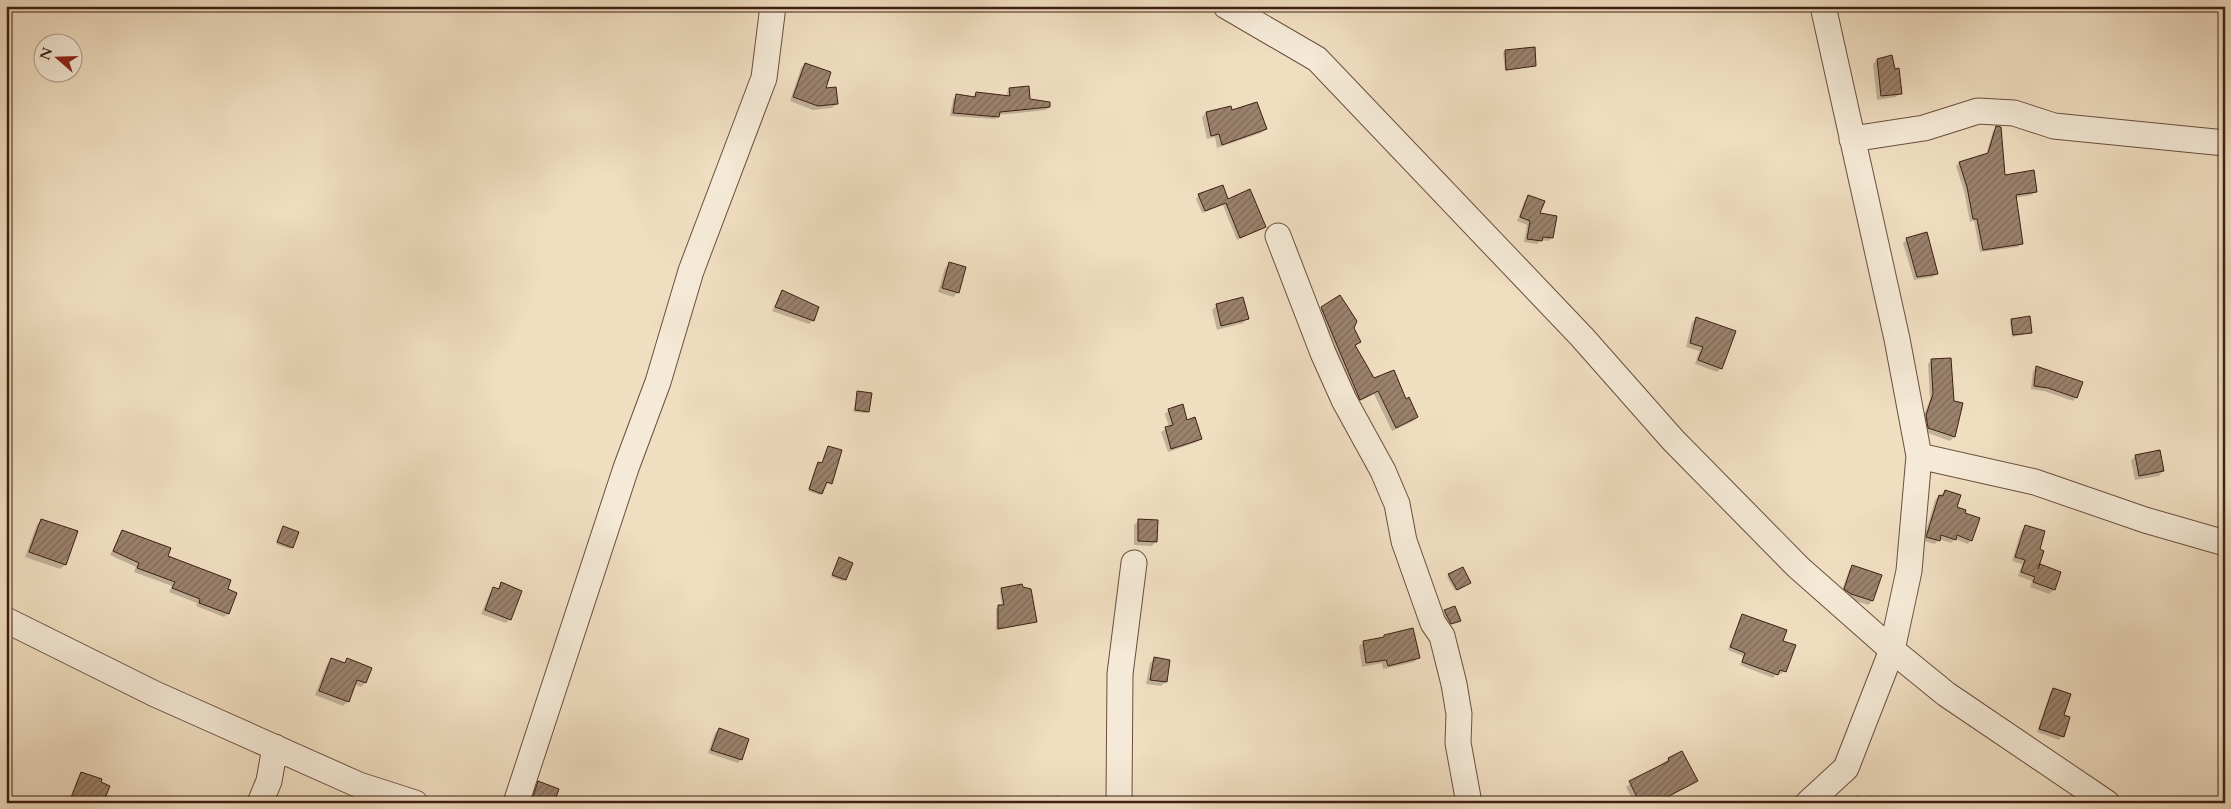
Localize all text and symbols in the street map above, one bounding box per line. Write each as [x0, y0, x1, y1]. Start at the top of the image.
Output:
north arrow [32, 32, 82, 82]
text: N [35, 45, 57, 63]

